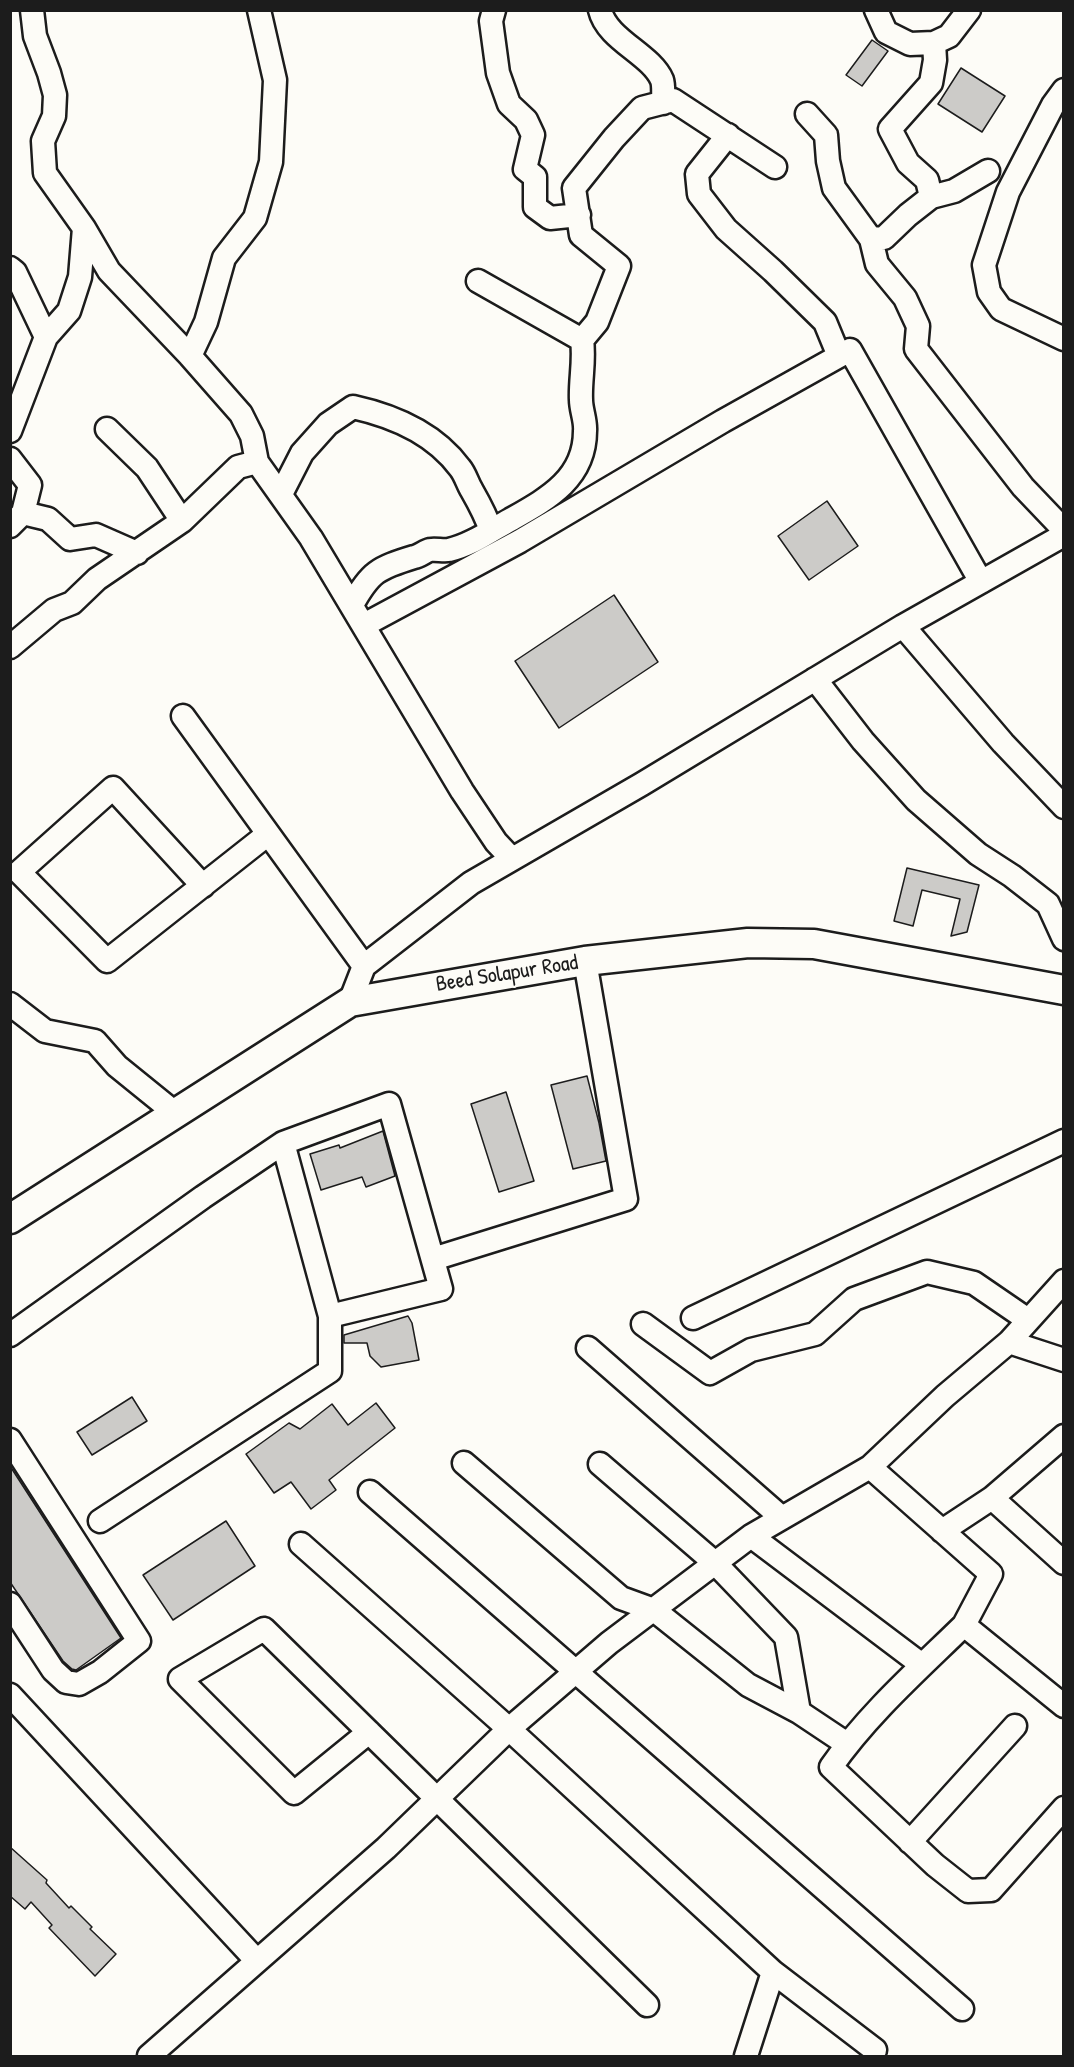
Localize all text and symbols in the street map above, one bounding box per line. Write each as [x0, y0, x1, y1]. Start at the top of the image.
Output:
street label: Beed Solapur Road [434, 950, 580, 998]

